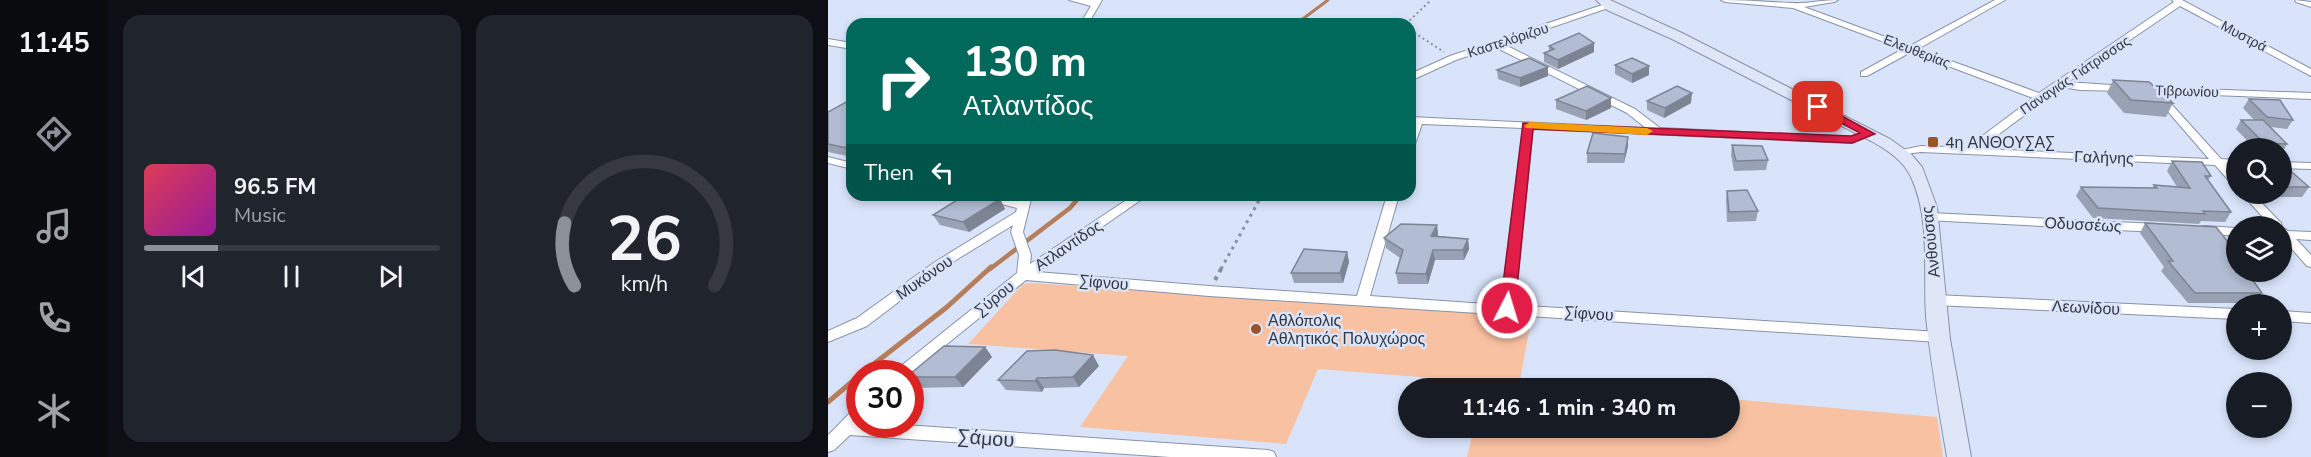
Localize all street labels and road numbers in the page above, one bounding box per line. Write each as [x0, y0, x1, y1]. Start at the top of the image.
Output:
street label: Μυστρά [2217, 16, 2270, 56]
street label: Καστελόριζου [1465, 18, 1551, 62]
street label: Ελευθερίας [1881, 30, 1953, 73]
street label: Παναγιάς Γιάτρισσας [2017, 31, 2134, 119]
street label: Τιβρωνίου [2155, 81, 2219, 102]
street label: Γαλήνης [2074, 146, 2134, 170]
street label: Ανθούσας [1916, 205, 1946, 279]
street label: Οδυσσέως [2044, 212, 2122, 238]
street label: Ατλαντίδος [1030, 215, 1107, 277]
street label: Μυκόνου [892, 250, 957, 305]
street label: Σίφνου [1078, 270, 1129, 296]
street label: Σύρου [970, 276, 1019, 322]
street label: Λεωνίδου [2051, 295, 2121, 321]
street label: Σίφνου [1564, 301, 1614, 327]
street label: Σάμου [957, 423, 1015, 454]

